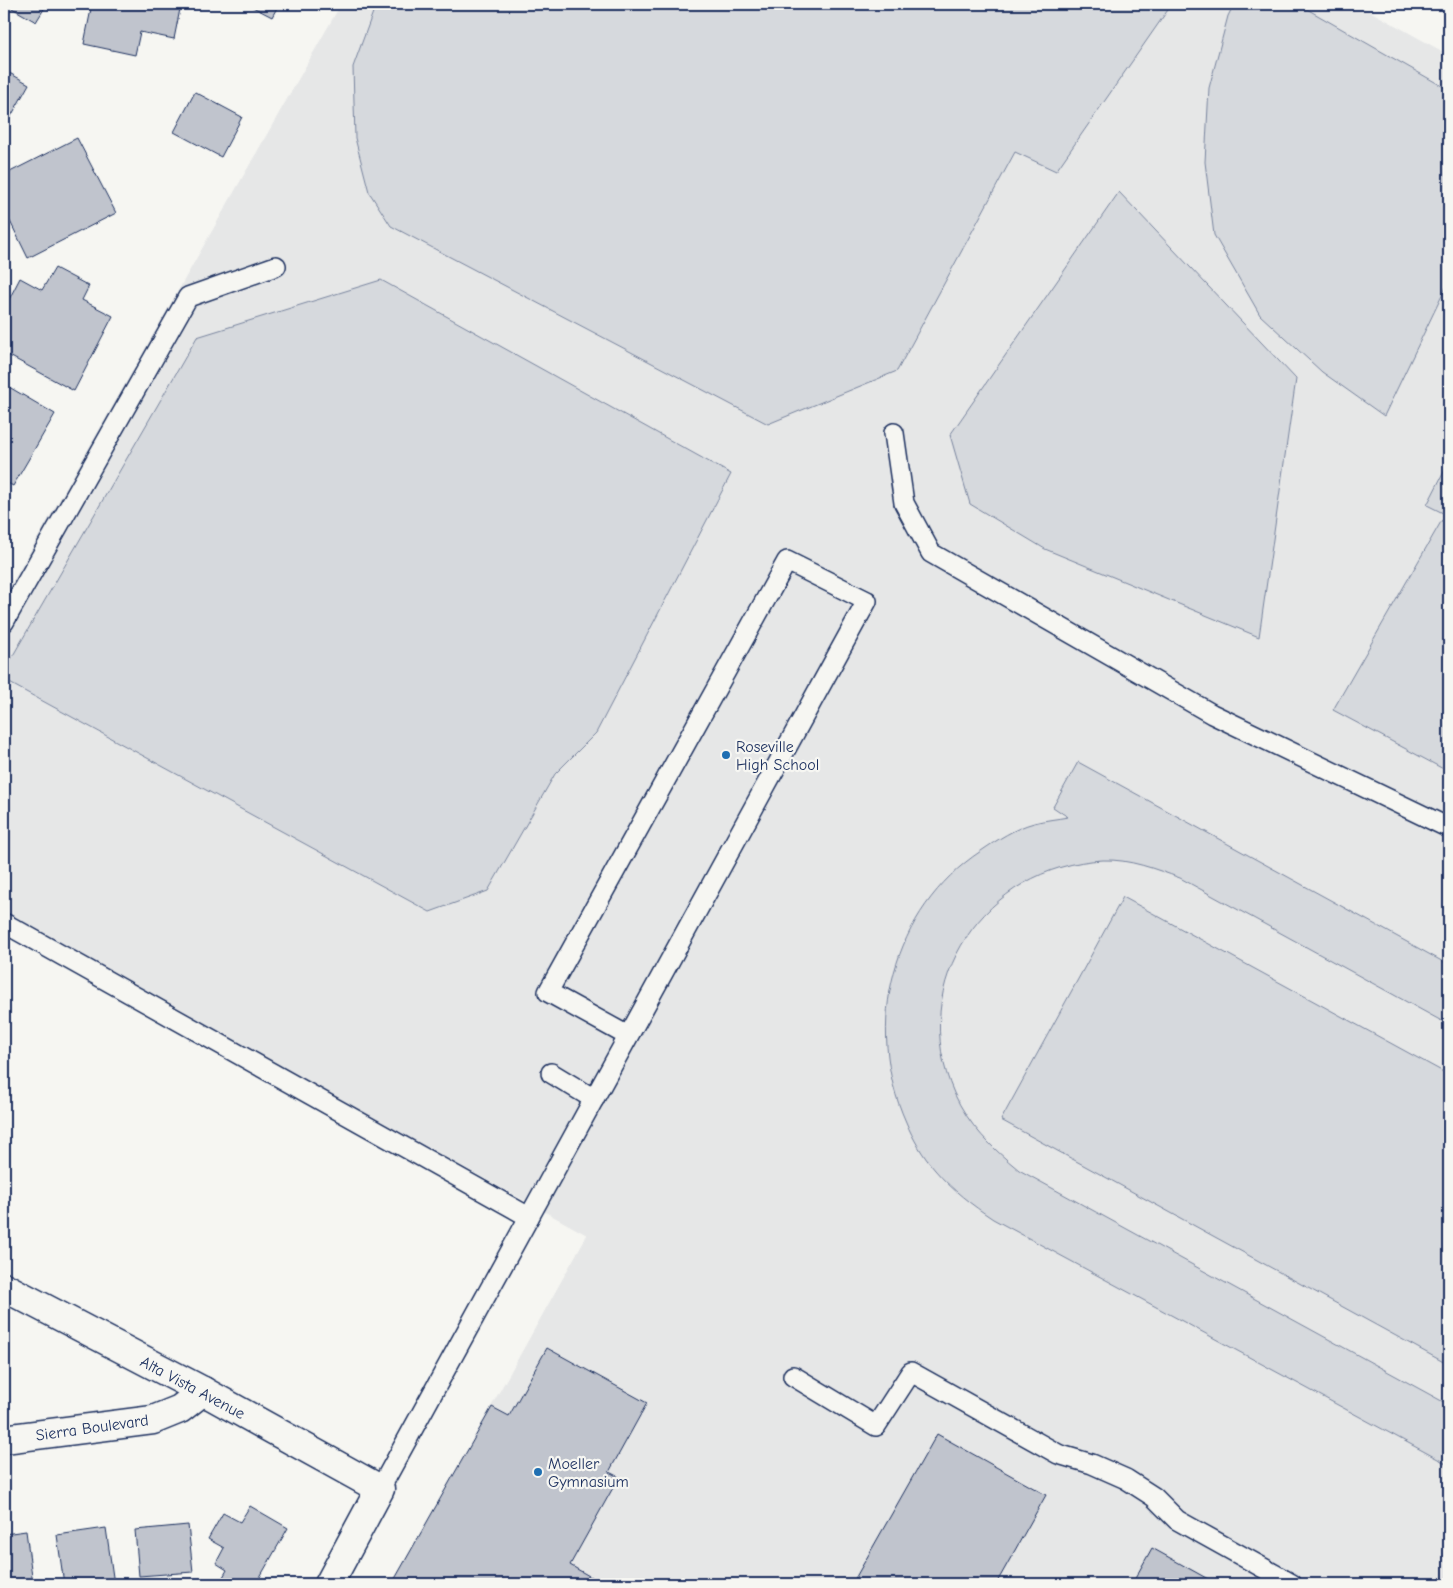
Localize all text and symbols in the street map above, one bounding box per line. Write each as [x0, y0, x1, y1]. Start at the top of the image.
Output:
place label: Roseville High School [736, 738, 819, 774]
marker: Roseville High School [720, 749, 732, 761]
street label: Alta Vista Avenue [137, 1353, 248, 1423]
street label: Sierra Boulevard [35, 1411, 150, 1445]
place label: Moeller Gymnasium [548, 1455, 629, 1491]
marker: Moeller Gymnasium [532, 1466, 544, 1478]

